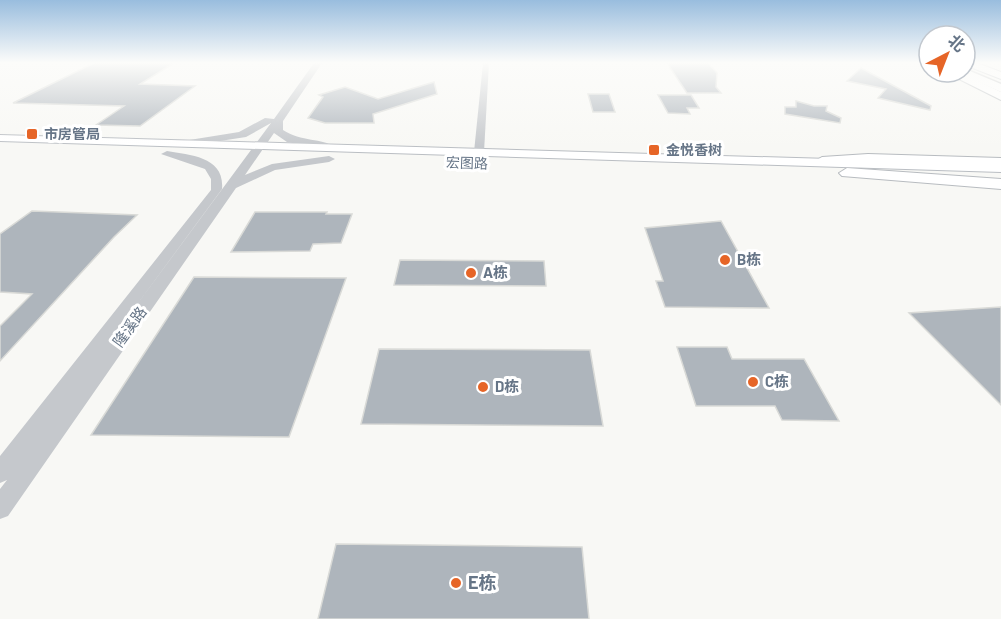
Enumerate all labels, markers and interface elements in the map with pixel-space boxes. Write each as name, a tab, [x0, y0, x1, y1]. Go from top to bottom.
north arrow	[917, 24, 977, 84]
text: 北	[945, 30, 970, 55]
place label: 市房管局	[44, 125, 100, 142]
marker: 市房管局	[25, 127, 39, 141]
place label: 金悦香树	[666, 141, 722, 158]
marker: 金悦香树	[647, 143, 661, 157]
street label: 宏图路	[446, 153, 488, 172]
place label: B栋	[737, 250, 761, 268]
marker: B栋	[718, 253, 732, 267]
place label: A栋	[483, 263, 508, 281]
marker: A栋	[464, 266, 478, 280]
street label: 隆溪路	[109, 303, 150, 350]
place label: C栋	[765, 372, 789, 390]
marker: C栋	[746, 375, 760, 389]
place label: D栋	[495, 377, 519, 395]
marker: D栋	[476, 380, 490, 394]
place label: E栋	[468, 571, 497, 593]
marker: E栋	[449, 576, 463, 590]

